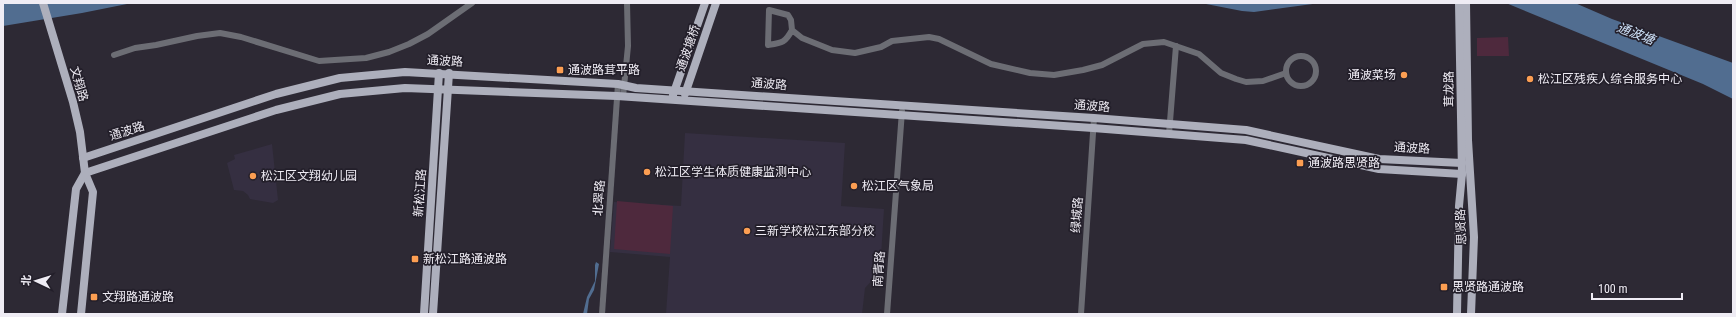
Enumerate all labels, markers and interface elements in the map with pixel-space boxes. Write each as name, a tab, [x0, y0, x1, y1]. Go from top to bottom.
water label: 通波塘	[1615, 19, 1659, 48]
street label: 通波塘桥	[674, 23, 702, 73]
street label: 通波路	[427, 53, 463, 69]
place label: 通波路茸平路	[568, 63, 640, 77]
street label: 文翔路	[67, 65, 91, 103]
marker: 通波路茸平路	[555, 65, 565, 75]
place label: 通波菜场	[1348, 68, 1396, 82]
marker: 通波菜场	[1399, 70, 1409, 80]
street label: 茸龙路	[1442, 71, 1456, 107]
place label: 松江区残疾人综合服务中心	[1538, 72, 1682, 86]
marker: 松江区残疾人综合服务中心	[1525, 74, 1535, 84]
street label: 通波路	[751, 76, 787, 92]
street label: 通波路	[1074, 98, 1110, 114]
street label: 通波路	[108, 119, 146, 143]
street label: 通波路	[1394, 140, 1430, 156]
place label: 通波路思贤路	[1308, 156, 1380, 170]
marker: 通波路思贤路	[1295, 158, 1305, 168]
place label: 松江区学生体质健康监测中心	[655, 165, 811, 179]
marker: 松江区学生体质健康监测中心	[642, 167, 652, 177]
place label: 松江区文翔幼儿园	[261, 169, 357, 183]
street label: 新松江路	[411, 169, 429, 217]
marker: 松江区文翔幼儿园	[248, 171, 258, 181]
place label: 松江区气象局	[862, 179, 934, 193]
street label: 北翠路	[591, 180, 607, 216]
marker: 松江区气象局	[849, 181, 859, 191]
street label: 绿城路	[1069, 197, 1085, 233]
street label: 思贤路	[1453, 209, 1469, 245]
place label: 三新学校松江东部分校	[755, 224, 875, 238]
marker: 三新学校松江东部分校	[742, 226, 752, 236]
street label: 南青路	[871, 251, 887, 287]
place label: 新松江路通波路	[423, 252, 507, 266]
marker: 新松江路通波路	[410, 254, 420, 264]
north arrow	[16, 261, 56, 301]
text: 北	[20, 274, 33, 286]
scale bar	[1592, 275, 1682, 301]
place label: 思贤路通波路	[1452, 280, 1524, 294]
marker: 思贤路通波路	[1439, 282, 1449, 292]
text: 100 m	[1598, 282, 1628, 296]
place label: 文翔路通波路	[102, 290, 174, 304]
marker: 文翔路通波路	[89, 292, 99, 302]

